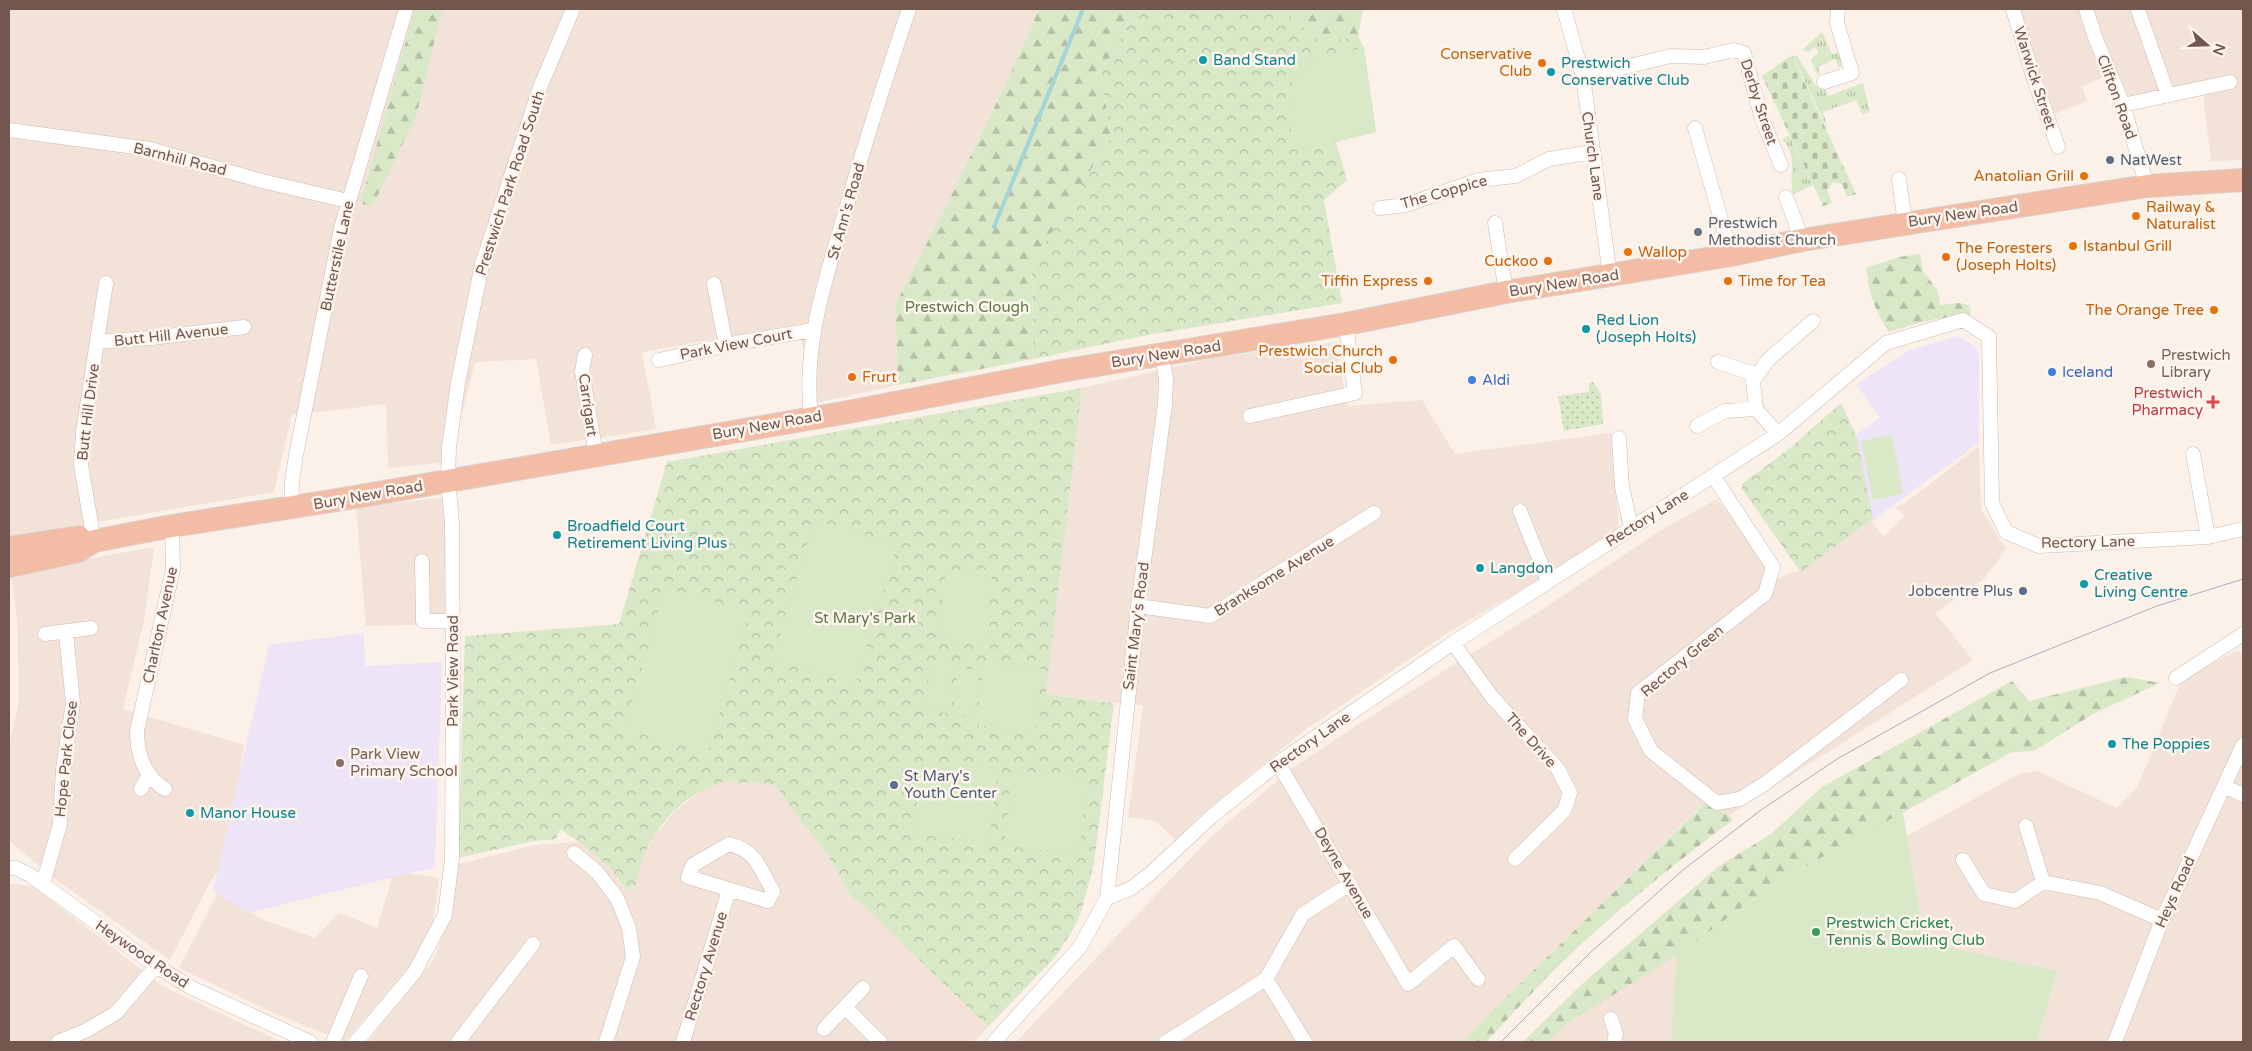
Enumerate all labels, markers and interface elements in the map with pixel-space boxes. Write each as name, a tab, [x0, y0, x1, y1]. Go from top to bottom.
north arrow	[2182, 20, 2232, 70]
street label: Warwick Street	[2010, 24, 2060, 132]
text: N	[2209, 41, 2229, 57]
place label: Conservative Club	[1440, 45, 1532, 80]
place label: Band Stand	[1213, 51, 1296, 69]
street label: Clifton Road	[2093, 52, 2141, 142]
marker: Band Stand	[1197, 54, 1209, 66]
place label: Prestwich Conservative Club	[1561, 54, 1689, 89]
marker: Conservative Club	[1536, 57, 1548, 69]
street label: Derby Street	[1737, 57, 1781, 148]
marker: Prestwich Conservative Club	[1545, 66, 1557, 78]
street label: Prestwich Park Road South	[472, 88, 548, 278]
street label: Church Lane	[1578, 110, 1608, 202]
street label: Barnhill Road	[131, 139, 229, 179]
place label: NatWest	[2120, 151, 2182, 169]
marker: NatWest	[2104, 154, 2116, 166]
street label: St Ann's Road	[824, 160, 868, 262]
place label: Anatolian Grill	[1974, 167, 2074, 185]
marker: Anatolian Grill	[2078, 170, 2090, 182]
street label: The Coppice	[1399, 171, 1489, 213]
street label: Bury New Road	[1907, 197, 2019, 231]
place label: Railway & Naturalist	[2146, 198, 2216, 233]
street label: Butterstile Lane	[317, 199, 357, 313]
marker: Railway & Naturalist	[2130, 210, 2142, 222]
place label: Prestwich Methodist Church	[1708, 214, 1836, 249]
marker: Prestwich Methodist Church	[1692, 226, 1704, 238]
place label: Istanbul Grill	[2083, 237, 2172, 255]
place label: The Foresters (Joseph Holts)	[1956, 239, 2056, 274]
marker: Istanbul Grill	[2067, 240, 2079, 252]
place label: Wallop	[1638, 243, 1687, 261]
marker: Wallop	[1622, 246, 1634, 258]
marker: The Foresters (Joseph Holts)	[1940, 251, 1952, 263]
place label: Cuckoo	[1484, 252, 1538, 270]
marker: Cuckoo	[1542, 255, 1554, 267]
street label: Bury New Road	[1508, 265, 1620, 301]
place label: Tiffin Express	[1321, 272, 1418, 290]
place label: Time for Tea	[1738, 272, 1826, 290]
marker: Tiffin Express	[1422, 275, 1434, 287]
marker: Time for Tea	[1722, 275, 1734, 287]
park label: Prestwich Clough	[905, 298, 1029, 316]
place label: The Orange Tree	[2085, 301, 2204, 319]
marker: The Orange Tree	[2208, 304, 2220, 316]
place label: Red Lion (Joseph Holts)	[1596, 311, 1696, 346]
street label: Butt Hill Avenue	[113, 320, 229, 350]
marker: Red Lion (Joseph Holts)	[1580, 323, 1592, 335]
street label: Park View Court	[678, 324, 794, 364]
street label: Bury New Road	[1110, 336, 1222, 372]
place label: Prestwich Church Social Club	[1258, 342, 1383, 377]
place label: Prestwich Library	[2161, 346, 2231, 381]
marker: Prestwich Church Social Club	[1387, 354, 1399, 366]
marker: Prestwich Library	[2145, 358, 2157, 370]
street label: Butt Hill Drive	[73, 362, 103, 462]
place label: Iceland	[2062, 363, 2113, 381]
marker: Iceland	[2046, 366, 2058, 378]
place label: Frurt	[862, 368, 897, 386]
marker: Frurt	[846, 371, 858, 383]
place label: Aldi	[1482, 371, 1510, 389]
street label: Carrigart	[575, 372, 601, 438]
marker: Aldi	[1466, 374, 1478, 386]
place label: Prestwich Pharmacy	[2131, 384, 2203, 419]
marker: Prestwich Pharmacy	[2207, 396, 2219, 408]
street label: Bury New Road	[711, 407, 823, 443]
street label: Bury New Road	[312, 477, 424, 513]
street label: Rectory Lane	[1602, 485, 1692, 551]
place label: Broadfield Court Retirement Living Plus	[567, 517, 727, 552]
marker: Broadfield Court Retirement Living Plus	[551, 529, 563, 541]
street label: Branksome Avenue	[1211, 532, 1337, 620]
street label: Rectory Lane	[2041, 532, 2135, 552]
place label: Langdon	[1490, 559, 1553, 577]
street label: Saint Mary's Road	[1119, 561, 1153, 691]
marker: Langdon	[1474, 562, 1486, 574]
street label: Charlton Avenue	[139, 565, 181, 685]
place label: Creative Living Centre	[2094, 566, 2188, 601]
marker: Creative Living Centre	[2078, 578, 2090, 590]
place label: Jobcentre Plus	[1908, 582, 2013, 600]
marker: Jobcentre Plus	[2017, 585, 2029, 597]
park label: St Mary's Park	[814, 609, 916, 627]
street label: Park View Road	[444, 615, 462, 727]
street label: Rectory Green	[1637, 621, 1727, 701]
street label: Hope Park Close	[51, 700, 81, 818]
street label: Rectory Lane	[1266, 708, 1354, 776]
street label: The Drive	[1502, 709, 1560, 771]
place label: The Poppies	[2122, 735, 2210, 753]
marker: The Poppies	[2106, 738, 2118, 750]
place label: Park View Primary School	[350, 745, 458, 780]
marker: Park View Primary School	[334, 757, 346, 769]
place label: St Mary's Youth Center	[904, 767, 997, 802]
marker: St Mary's Youth Center	[888, 779, 900, 791]
place label: Manor House	[200, 804, 296, 822]
marker: Manor House	[184, 807, 196, 819]
street label: Deyne Avenue	[1311, 824, 1377, 922]
street label: Heys Road	[2151, 853, 2199, 931]
street label: Rectory Avenue	[681, 909, 731, 1023]
place label: Prestwich Cricket, Tennis & Bowling Club	[1826, 914, 1985, 949]
street label: Heywood Road	[92, 916, 192, 992]
marker: Prestwich Cricket, Tennis & Bowling Club	[1810, 926, 1822, 938]

